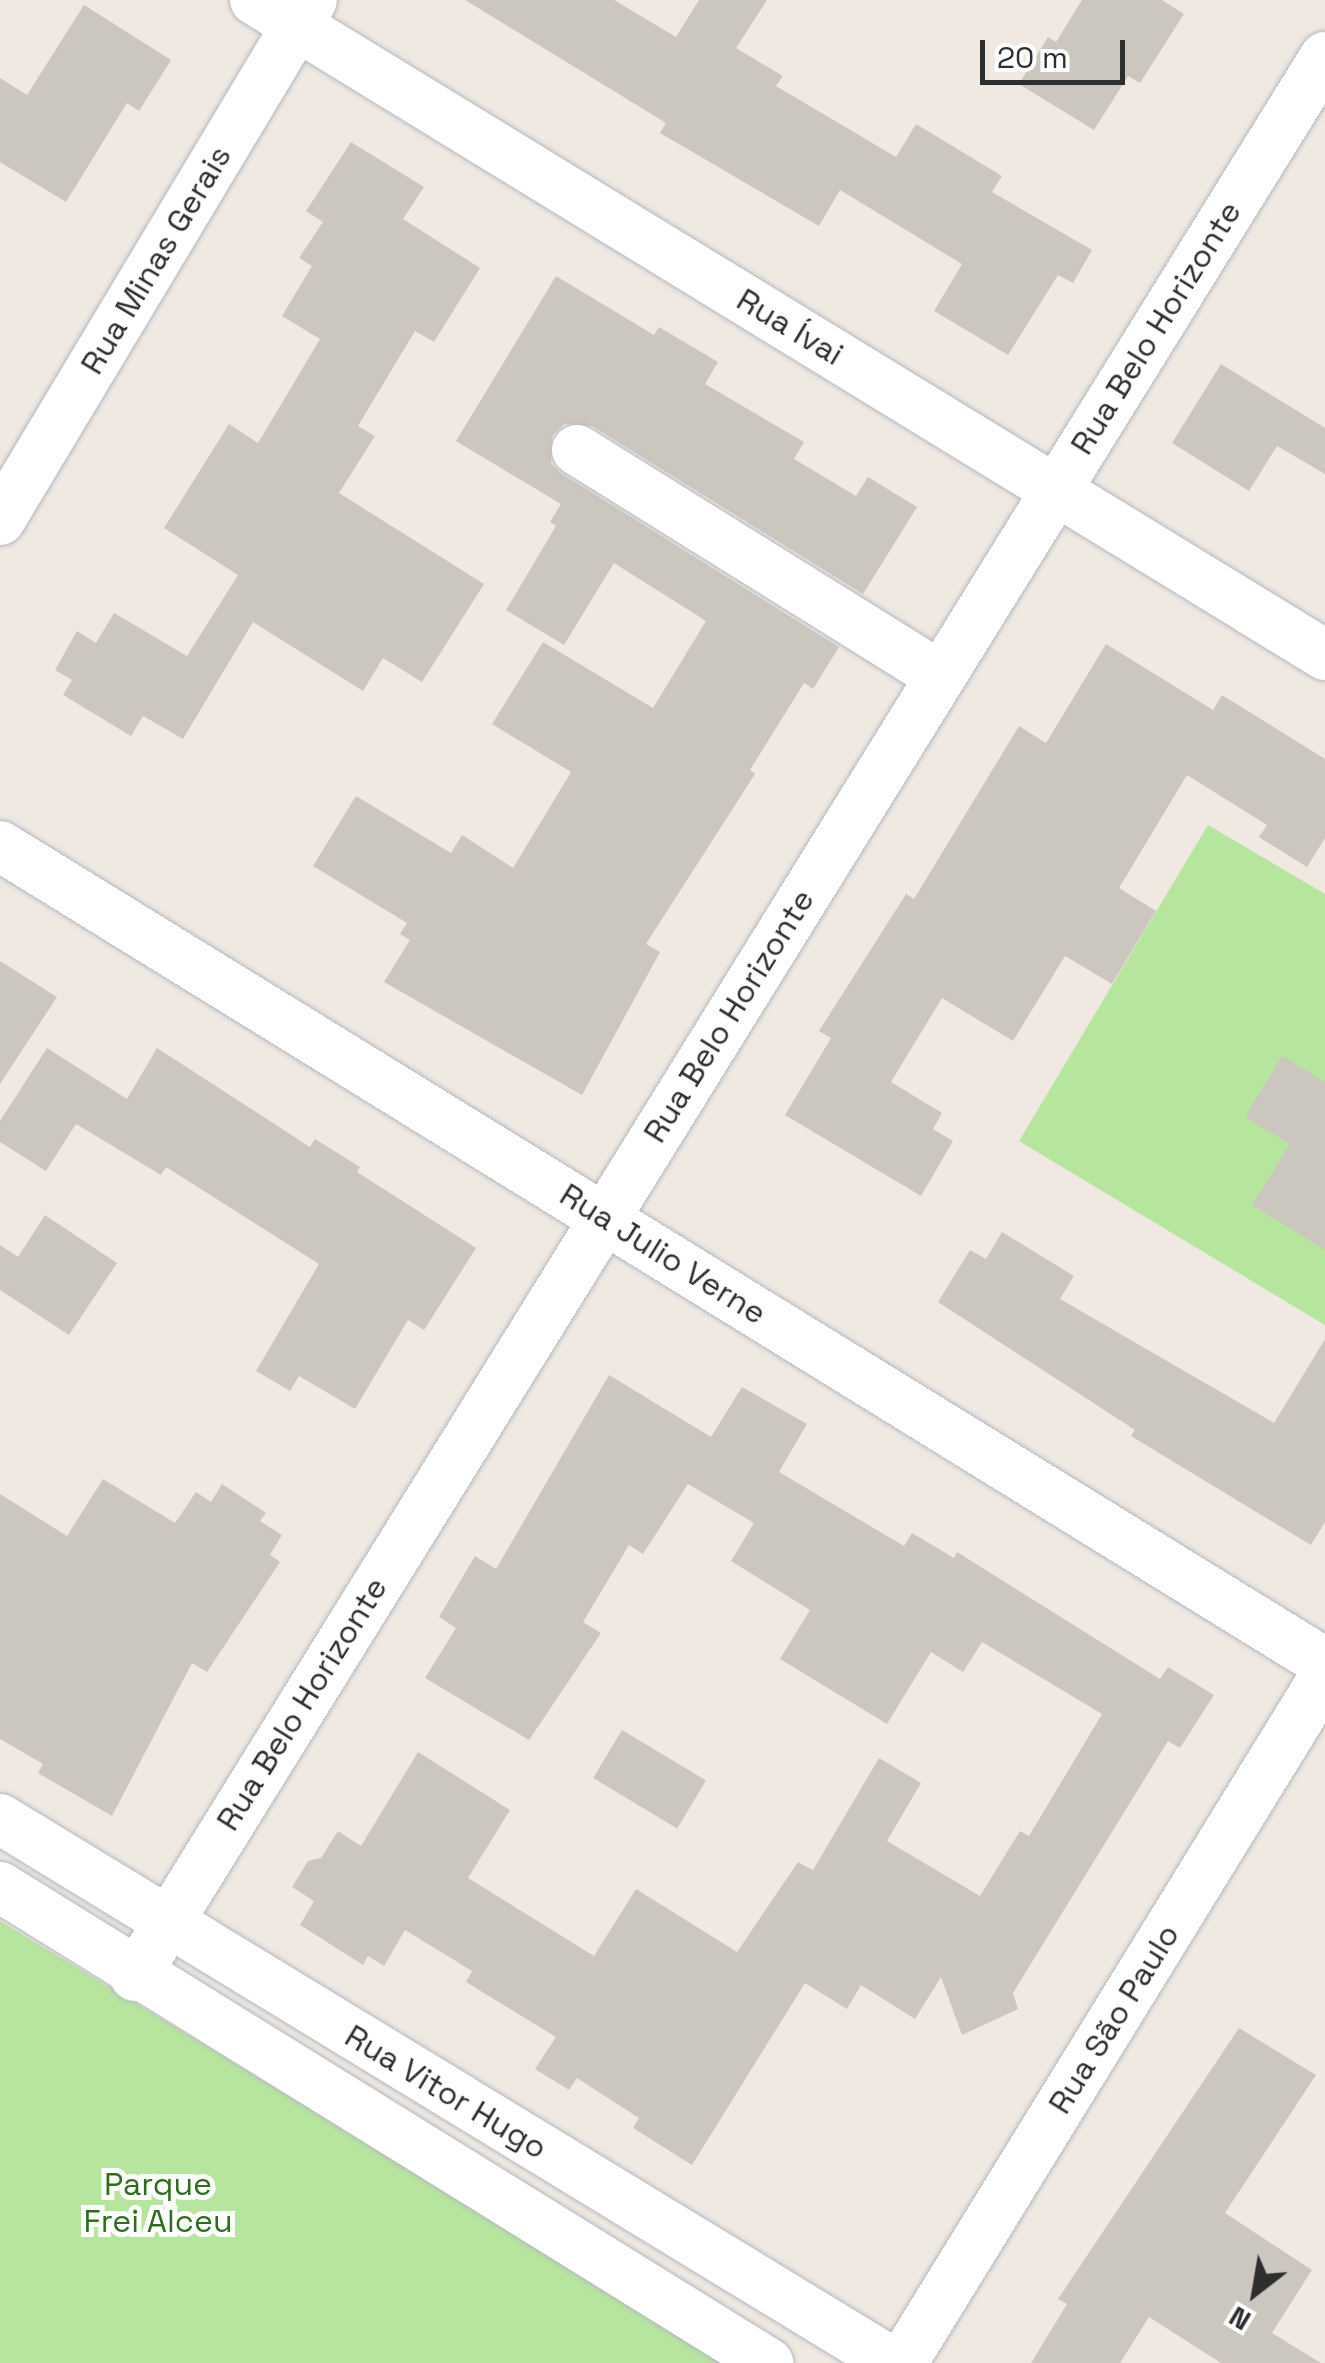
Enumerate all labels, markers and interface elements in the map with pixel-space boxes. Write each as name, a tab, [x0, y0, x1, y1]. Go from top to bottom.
scale bar	[985, 20, 1130, 82]
text: 20 m	[997, 38, 1068, 77]
street label: Rua Minas Gerais	[73, 139, 239, 381]
street label: Rua Belo Horizonte	[1063, 194, 1249, 462]
street label: Rua Ívai	[730, 280, 850, 374]
street label: Rua Belo Horizonte	[636, 882, 822, 1150]
street label: Rua Julio Verne	[553, 1175, 773, 1333]
street label: Rua Belo Horizonte	[209, 1570, 395, 1838]
street label: Rua São Paulo	[1040, 1917, 1188, 2121]
street label: Rua Vitor Hugo	[338, 2017, 554, 2167]
park label: Parque Frei Alceu	[83, 2166, 233, 2241]
north arrow	[1205, 2243, 1305, 2343]
text: N	[1222, 2298, 1257, 2339]

